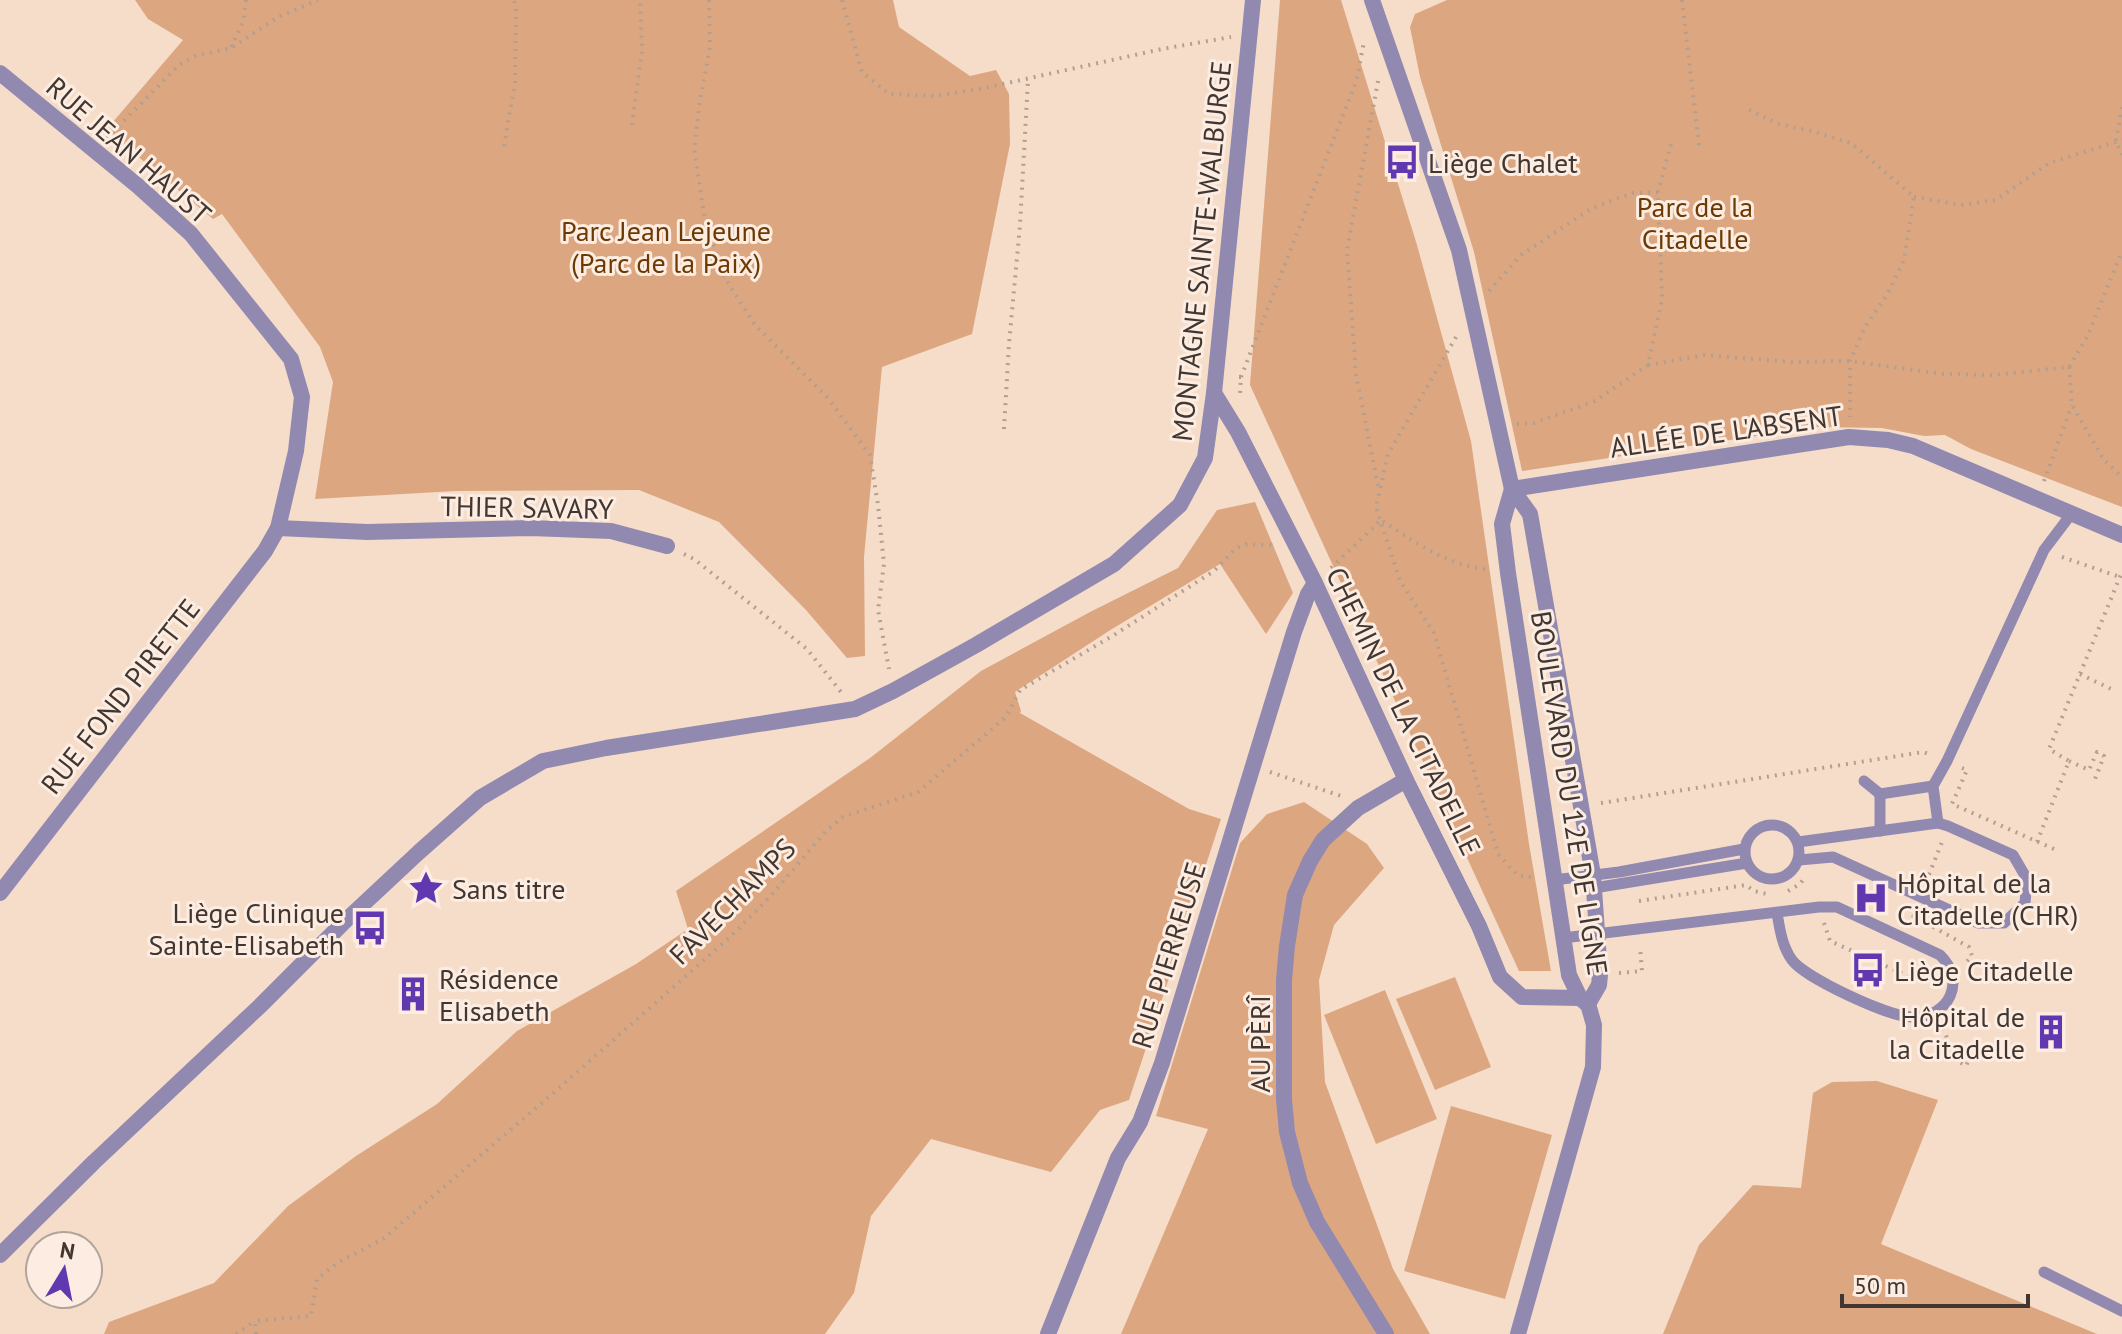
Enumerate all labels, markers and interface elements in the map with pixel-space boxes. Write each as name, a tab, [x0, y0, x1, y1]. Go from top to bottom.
street label: MONTAGNE SAINTE-WALBURGE	[1163, 59, 1239, 443]
street label: RUE JEAN HAUST	[39, 68, 220, 232]
bus stop icon: Liège Chalet	[1383, 143, 1421, 181]
place label: Liège Chalet	[1428, 144, 1578, 181]
park label: Parc de la Citadelle	[1637, 188, 1753, 257]
park label: Parc Jean Lejeune (Parc de la Paix)	[561, 212, 771, 281]
street label: ALLÉE DE L'ABSENT	[1607, 396, 1845, 466]
street label: THIER SAVARY	[440, 487, 614, 527]
street label: CHEMIN DE LA CITADELLE	[1318, 561, 1490, 861]
street label: RUE FOND PIRETTE	[32, 591, 208, 801]
street label: BOULEVARD DU 12E DE LIGNE	[1523, 608, 1617, 978]
street label: FAVECHAMPS	[661, 830, 803, 972]
street label: RUE PIERREUSE	[1122, 857, 1214, 1053]
place label: Hôpital de la Citadelle (CHR)	[1897, 864, 2078, 933]
place icon: Sans titre	[407, 869, 445, 907]
place label: Sans titre	[452, 870, 566, 907]
hospital icon: Hôpital de la Citadelle (CHR)	[1852, 879, 1890, 917]
place label: Liège Clinique Sainte-Elisabeth	[148, 894, 344, 963]
bus stop icon: Liège Clinique Sainte-Elisabeth	[351, 909, 389, 947]
bus stop icon: Liège Citadelle	[1849, 951, 1887, 989]
place label: Liège Citadelle	[1894, 952, 2073, 989]
place label: Résidence Elisabeth	[439, 960, 559, 1029]
building icon: Résidence Elisabeth	[394, 975, 432, 1013]
street label: AU PÈRÎ	[1241, 994, 1278, 1093]
place label: Hôpital de la Citadelle	[1889, 998, 2025, 1067]
building icon: Hôpital de la Citadelle	[2032, 1013, 2070, 1051]
north arrow	[24, 1230, 104, 1310]
text: N	[58, 1235, 77, 1265]
scale bar	[1842, 1258, 2028, 1308]
text: 50 m	[1854, 1270, 1906, 1301]

